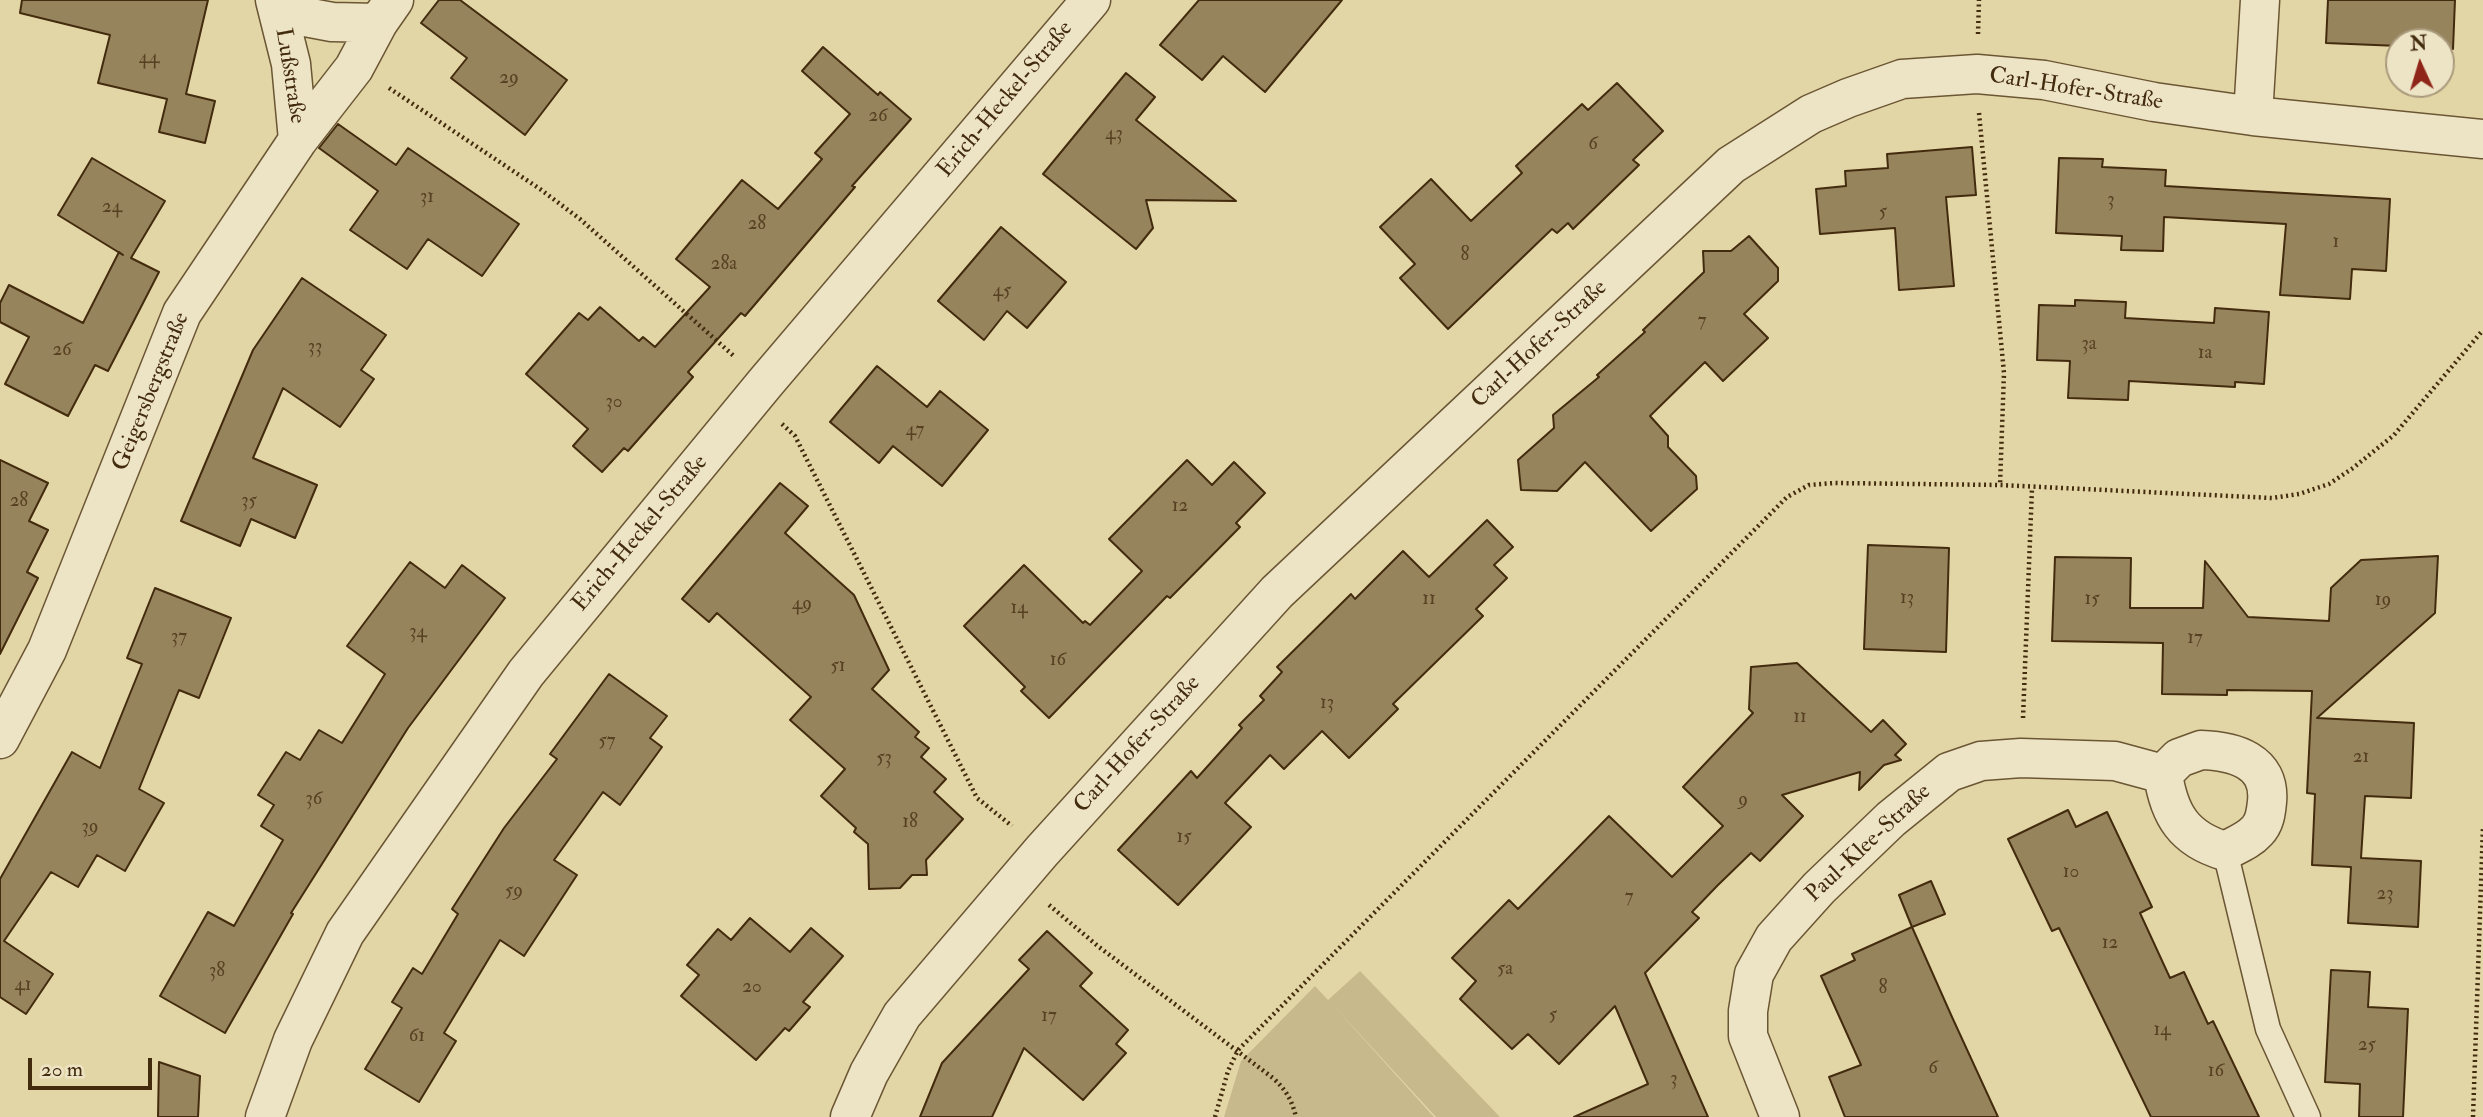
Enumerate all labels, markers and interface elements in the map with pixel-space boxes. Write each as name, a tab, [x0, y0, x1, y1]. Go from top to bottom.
street label: Erich-Heckel-Straße	[932, 16, 1080, 184]
street label: Lußstraße	[268, 26, 310, 126]
north arrow	[2385, 28, 2455, 98]
text: N	[2409, 31, 2428, 57]
house number: 44	[139, 48, 159, 70]
street label: Carl-Hofer-Straße	[1987, 63, 2165, 117]
house number: 29	[499, 68, 519, 90]
house number: 26	[868, 106, 888, 128]
house number: 43	[1105, 124, 1123, 146]
house number: 6	[1588, 134, 1598, 156]
house number: 31	[420, 187, 434, 209]
house number: 3	[2107, 190, 2115, 212]
house number: 24	[102, 197, 122, 219]
house number: 5	[1879, 202, 1887, 224]
house number: 28	[748, 214, 766, 236]
house number: 1	[2333, 232, 2339, 254]
house number: 8	[1461, 245, 1469, 267]
house number: 28a	[711, 254, 737, 276]
street label: Carl-Hofer-Straße	[1466, 275, 1614, 415]
house number: 45	[993, 281, 1011, 303]
street label: Geigersbergstraße	[108, 309, 196, 475]
house number: 7	[1698, 311, 1706, 333]
house number: 3a	[2081, 334, 2097, 356]
house number: 33	[308, 337, 322, 359]
house number: 26	[52, 340, 72, 362]
house number: 1a	[2198, 343, 2212, 365]
house number: 30	[605, 392, 623, 414]
house number: 47	[906, 420, 924, 442]
street label: Erich-Heckel-Straße	[567, 450, 715, 618]
house number: 28	[10, 491, 28, 513]
house number: 35	[241, 491, 257, 513]
house number: 12	[1172, 496, 1188, 518]
house number: 13	[1900, 588, 1914, 610]
house number: 11	[1422, 589, 1436, 611]
house number: 15	[2084, 589, 2100, 611]
house number: 19	[2375, 590, 2391, 612]
house number: 49	[792, 594, 812, 616]
house number: 14	[1010, 598, 1028, 620]
house number: 34	[409, 622, 427, 644]
house number: 37	[171, 627, 187, 649]
house number: 17	[2187, 628, 2203, 650]
house number: 16	[1050, 650, 1066, 672]
house number: 51	[830, 656, 846, 678]
street label: Carl-Hofer-Straße	[1069, 671, 1207, 819]
house number: 13	[1320, 693, 1334, 715]
house number: 11	[1793, 707, 1807, 729]
house number: 57	[598, 731, 616, 753]
house number: 21	[2353, 747, 2369, 769]
house number: 53	[876, 748, 892, 770]
street label: Paul-Klee-Straße	[1801, 779, 1937, 909]
house number: 36	[306, 789, 322, 811]
house number: 9	[1738, 790, 1748, 812]
house number: 18	[902, 812, 918, 834]
house number: 39	[81, 817, 99, 839]
house number: 15	[1176, 827, 1192, 849]
house number: 10	[2063, 862, 2079, 884]
house number: 59	[505, 881, 523, 903]
house number: 23	[2377, 884, 2393, 906]
house number: 7	[1625, 887, 1633, 909]
house number: 12	[2102, 933, 2118, 955]
house number: 5a	[1497, 959, 1513, 981]
house number: 38	[209, 961, 225, 983]
house number: 41	[14, 975, 32, 997]
house number: 20	[742, 977, 762, 999]
house number: 8	[1879, 978, 1887, 1000]
house number: 5	[1549, 1005, 1557, 1027]
house number: 17	[1041, 1006, 1057, 1028]
house number: 14	[2153, 1020, 2171, 1042]
house number: 61	[409, 1026, 425, 1048]
house number: 25	[2358, 1035, 2376, 1057]
scale bar	[32, 1044, 156, 1088]
text: 20 m	[41, 1056, 83, 1083]
house number: 6	[1928, 1058, 1938, 1080]
house number: 16	[2208, 1061, 2224, 1083]
house number: 3	[1670, 1069, 1678, 1091]

